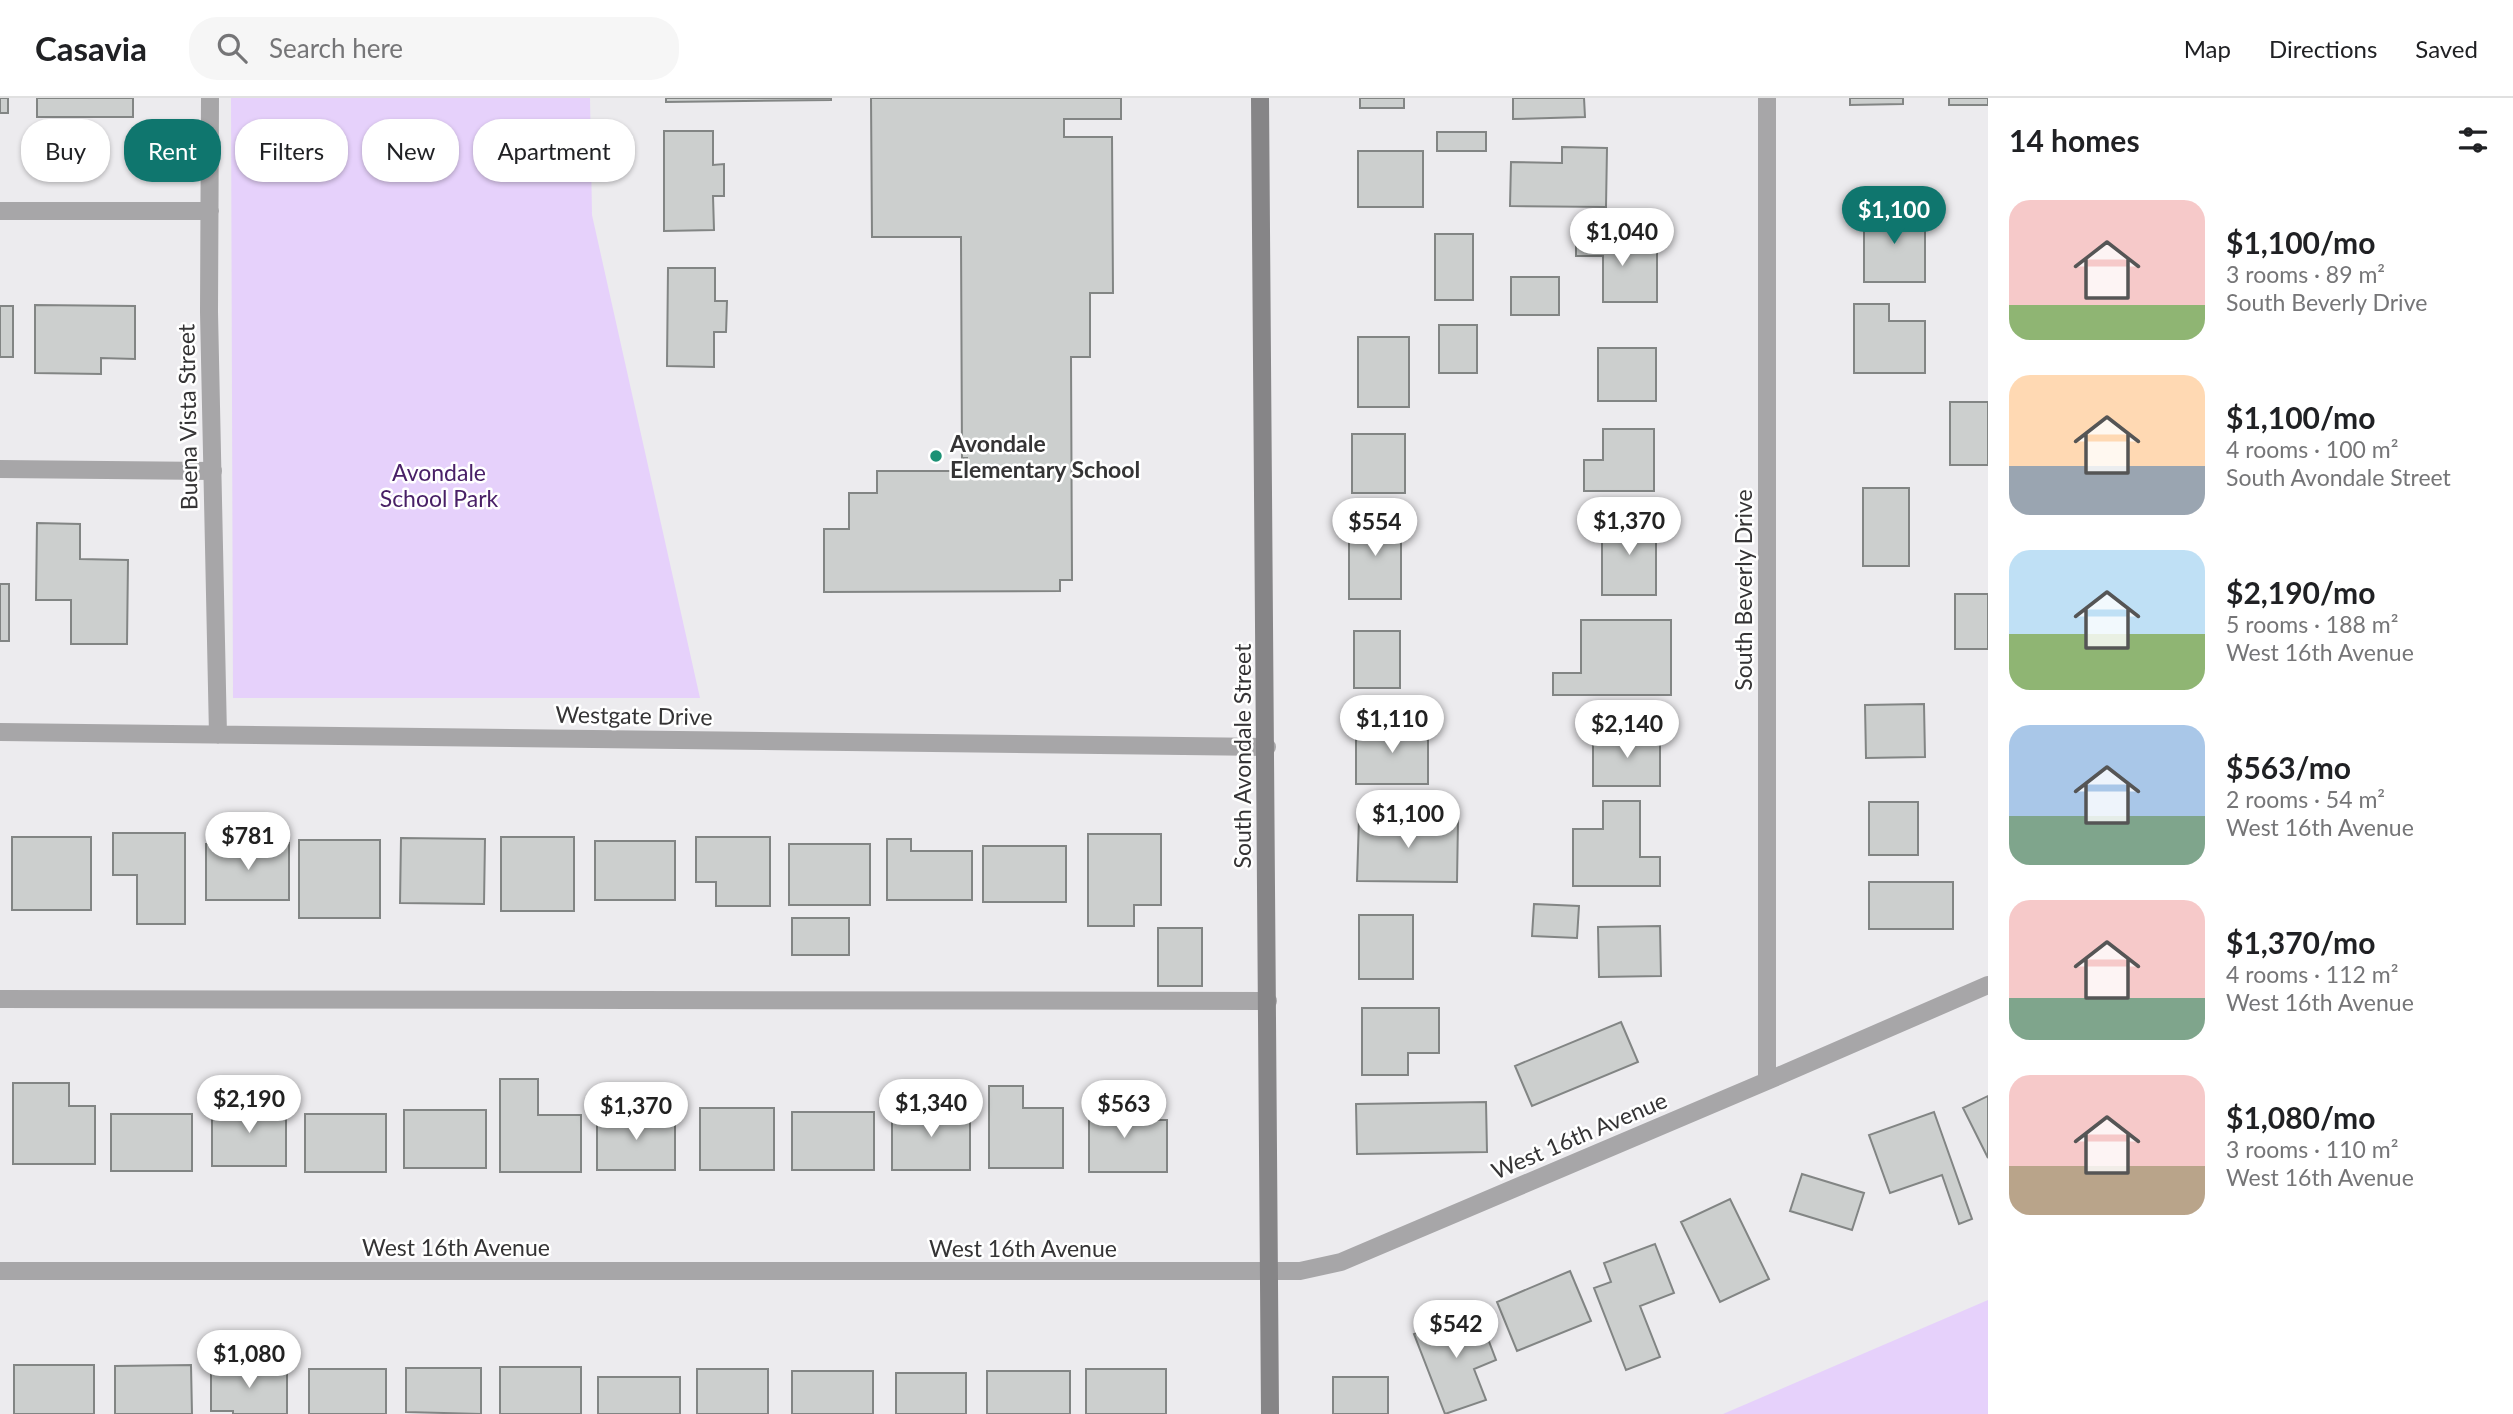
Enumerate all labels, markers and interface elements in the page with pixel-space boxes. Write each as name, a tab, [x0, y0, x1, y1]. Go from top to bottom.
search box	[189, 17, 679, 80]
text: Casavia	[35, 28, 147, 68]
icon: search	[213, 29, 251, 67]
text: Search here	[269, 32, 403, 64]
text: Map	[2184, 34, 2231, 63]
text: Directions	[2269, 34, 2377, 63]
text: Saved	[2415, 34, 2478, 63]
chip: Buy	[21, 119, 110, 182]
chip: Rent	[124, 119, 221, 182]
chip: Filters	[235, 119, 348, 182]
chip: New	[362, 119, 459, 182]
chip: Apartment	[473, 119, 635, 182]
icon: filters	[2454, 121, 2492, 159]
text: 14 homes	[2009, 122, 2140, 158]
pin: $1,100	[1837, 186, 1951, 246]
text: $1,100	[1858, 195, 1930, 223]
pin: $1,040	[1565, 208, 1679, 268]
text: $1,040	[1586, 217, 1658, 245]
text: $1,100/mo	[2226, 224, 2375, 260]
icon: home	[2065, 228, 2149, 312]
text: 3 rooms · 89 m²	[2226, 260, 2385, 288]
text: South Beverly Drive	[2226, 288, 2427, 316]
street label: Buena Vista Street	[171, 323, 203, 510]
text: $1,100/mo	[2226, 399, 2375, 435]
icon: home	[2065, 403, 2149, 487]
place label: Avondale Elementary School	[949, 429, 1140, 483]
text: 4 rooms · 100 m²	[2226, 435, 2398, 463]
marker: Avondale Elementary School	[928, 448, 944, 464]
park label: Avondale School Park	[380, 458, 499, 512]
text: South Avondale Street	[2226, 463, 2451, 491]
street label: South Beverly Drive	[1729, 489, 1757, 691]
pin: $554	[1334, 498, 1416, 558]
pin: $1,370	[1572, 498, 1686, 557]
text: $1,370	[1593, 506, 1665, 534]
text: $554	[1348, 507, 1402, 535]
text: $2,190/mo	[2226, 574, 2375, 610]
icon: home	[2065, 578, 2149, 662]
text: 5 rooms · 188 m²	[2226, 610, 2398, 638]
text: West 16th Avenue	[2226, 638, 2414, 666]
street label: South Avondale Street	[1228, 643, 1256, 868]
pin: $1,110	[1335, 696, 1449, 755]
street label: Westgate Drive	[555, 700, 713, 730]
pin: $2,140	[1570, 700, 1684, 760]
text: $1,110	[1356, 704, 1428, 732]
text: $2,140	[1591, 709, 1663, 737]
text: $563/mo	[2226, 749, 2351, 785]
icon: home	[2065, 753, 2149, 837]
text: 2 rooms · 54 m²	[2226, 785, 2385, 813]
pin: $1,100	[1351, 790, 1465, 850]
text: $1,100	[1372, 799, 1444, 827]
pin: $781	[207, 812, 289, 872]
text: West 16th Avenue	[2226, 813, 2414, 841]
text: $781	[221, 821, 275, 849]
text: $1,370/mo	[2226, 924, 2375, 960]
icon: home	[2065, 928, 2149, 1012]
text: 4 rooms · 112 m²	[2226, 960, 2398, 988]
text: West 16th Avenue	[2226, 988, 2414, 1016]
pin: $2,190	[192, 1076, 306, 1135]
pin: $1,340	[874, 1080, 988, 1139]
pin: $563	[1083, 1080, 1165, 1140]
pin: $1,370	[579, 1082, 693, 1142]
text: $2,190	[213, 1084, 285, 1112]
street label: West 16th Avenue	[1487, 1085, 1671, 1185]
text: $1,340	[895, 1088, 967, 1116]
text: $563	[1097, 1089, 1151, 1117]
text: $1,370	[600, 1091, 672, 1119]
text: $1,080/mo	[2226, 1099, 2375, 1135]
icon: home	[2065, 1103, 2149, 1187]
text: 3 rooms · 110 m²	[2226, 1135, 2398, 1163]
text: West 16th Avenue	[2226, 1163, 2414, 1191]
street label: West 16th Avenue	[362, 1233, 550, 1261]
street label: West 16th Avenue	[929, 1234, 1117, 1262]
pin: $542	[1415, 1300, 1497, 1360]
text: $542	[1429, 1309, 1483, 1337]
pin: $1,080	[192, 1330, 306, 1390]
text: $1,080	[213, 1339, 285, 1367]

